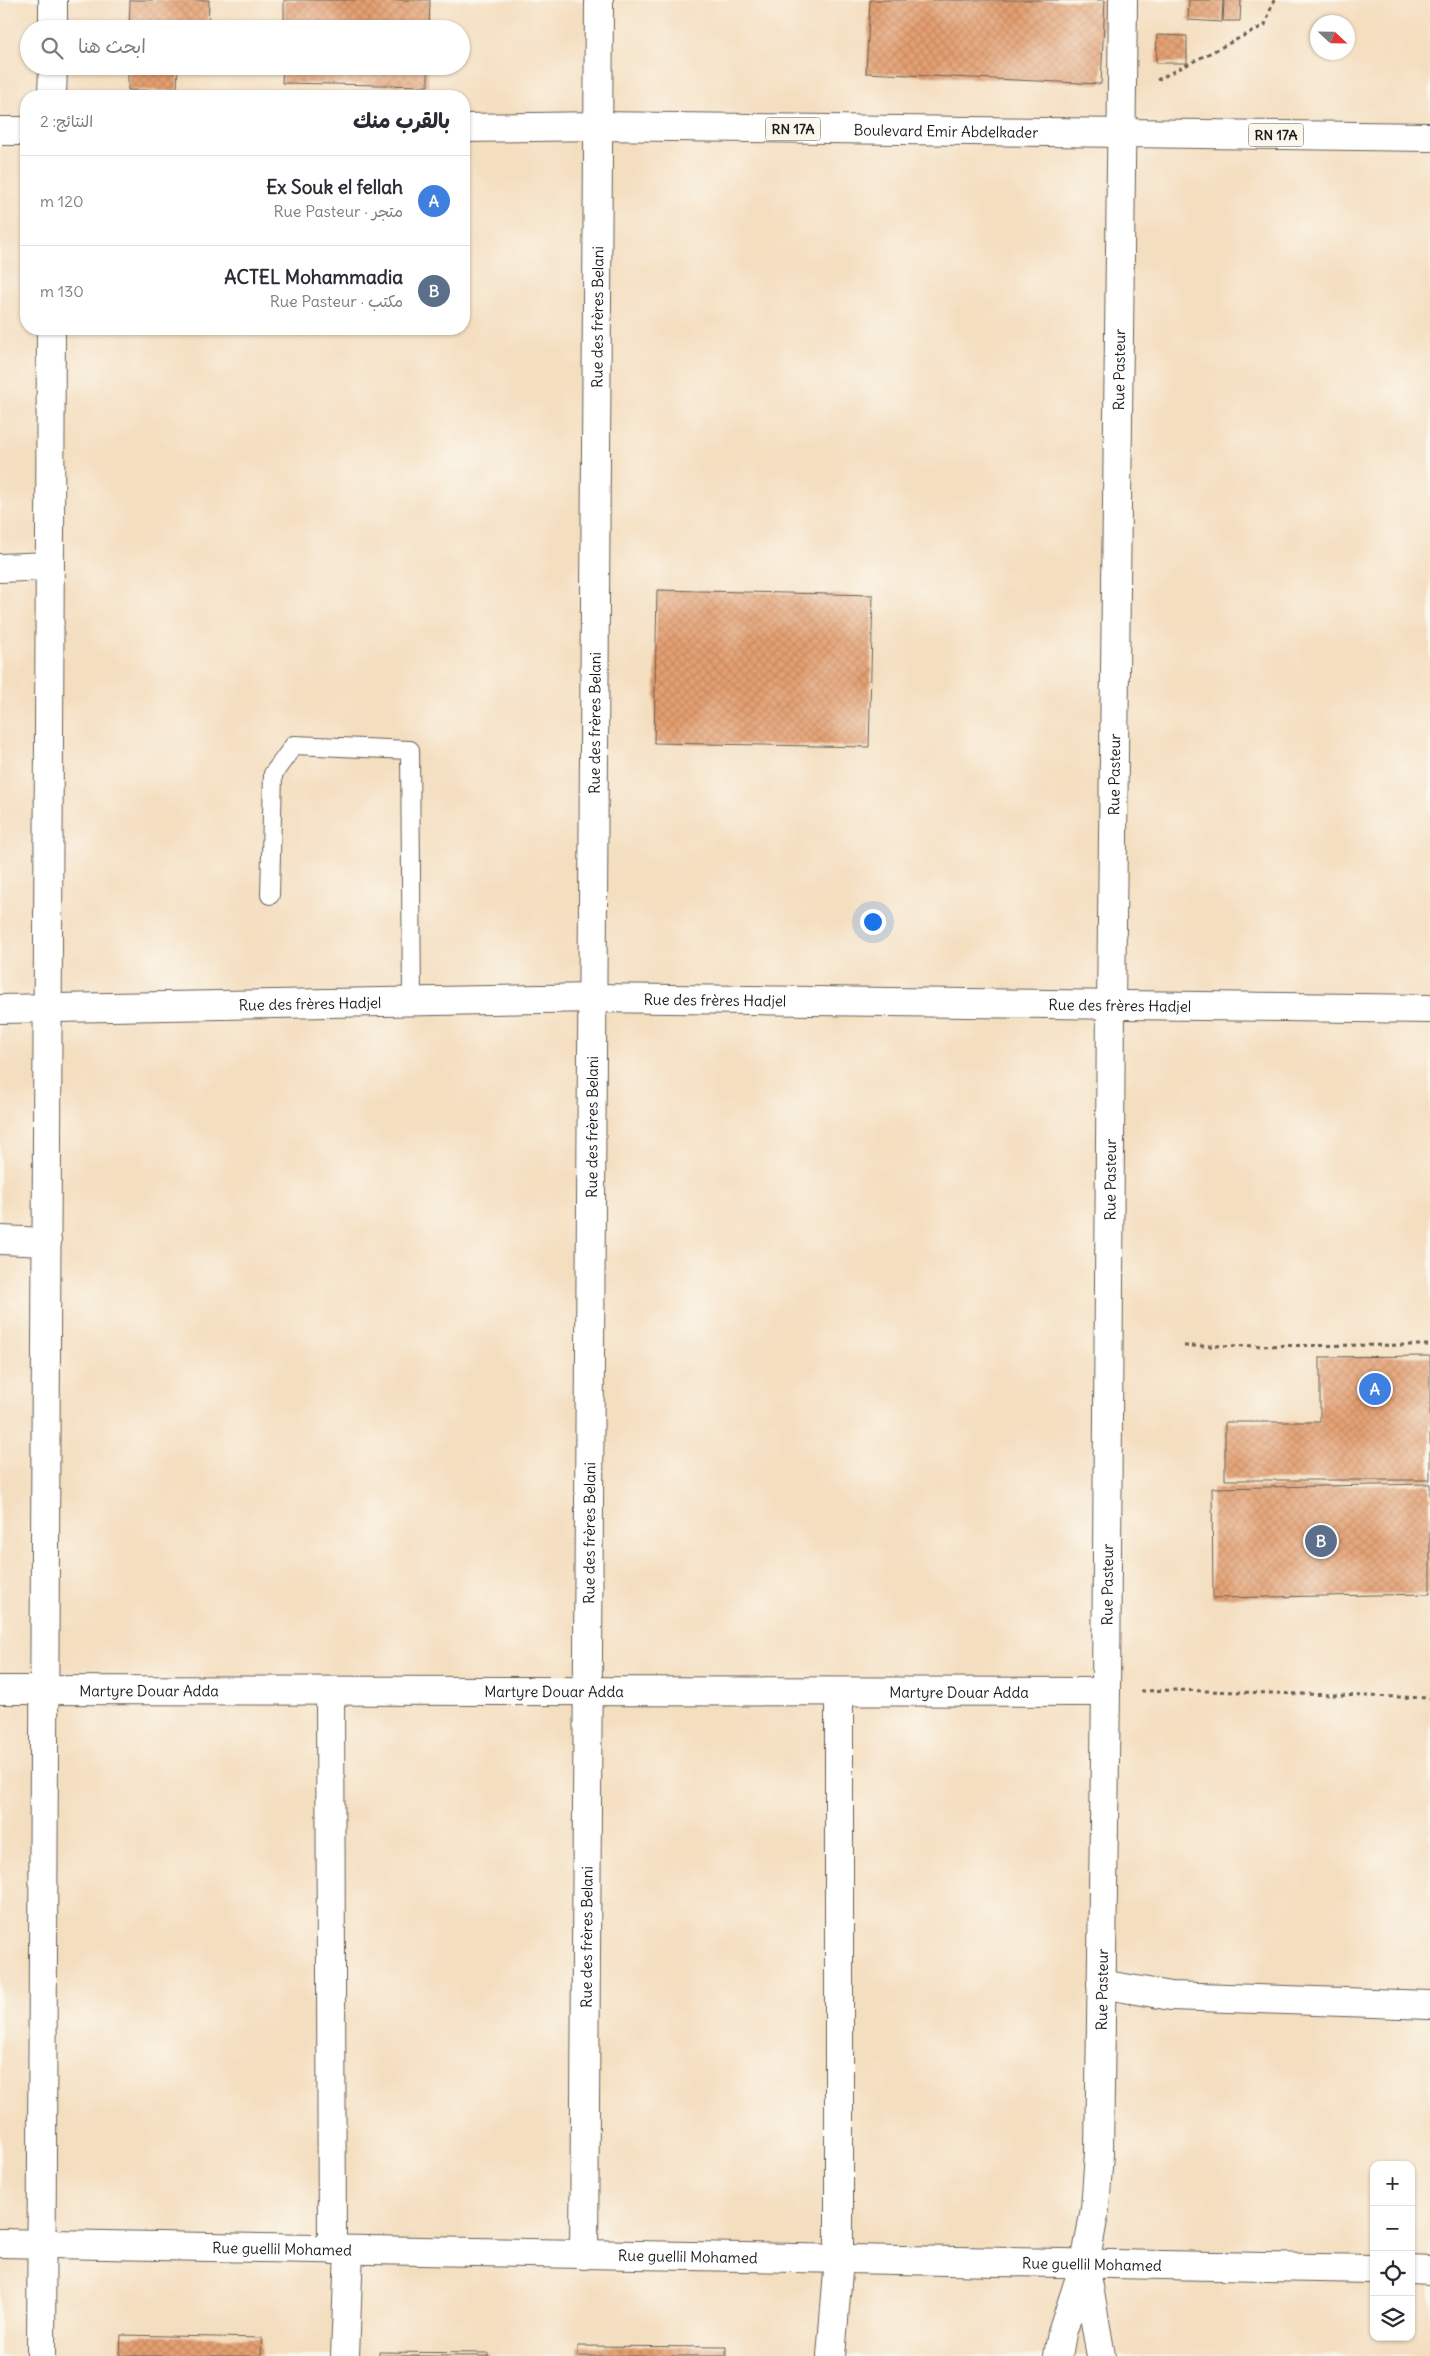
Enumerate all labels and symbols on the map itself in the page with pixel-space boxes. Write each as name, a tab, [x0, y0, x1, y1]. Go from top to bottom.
north arrow	[1310, 15, 1355, 60]
road number: RN 17A	[766, 118, 820, 140]
street label: Boulevard Emir Abdelkader	[853, 120, 1038, 141]
road number: RN 17A	[1248, 124, 1304, 146]
street label: Rue des frères Belani	[587, 246, 607, 388]
street label: Rue Pasteur	[1109, 329, 1129, 411]
street label: Rue des frères Belani	[584, 652, 604, 794]
street label: Rue Pasteur	[1104, 734, 1124, 815]
your location	[860, 909, 886, 935]
street label: Rue des frères Hadjel	[643, 989, 786, 1010]
street label: Rue des frères Hadjel	[238, 992, 382, 1014]
street label: Rue des frères Hadjel	[1048, 994, 1191, 1015]
street label: Rue des frères Belani	[582, 1056, 601, 1198]
street label: Rue Pasteur	[1100, 1139, 1120, 1220]
pin: A	[1359, 1370, 1391, 1408]
street label: Rue des frères Belani	[579, 1462, 599, 1604]
pin: B	[1305, 1522, 1337, 1560]
street label: Rue Pasteur	[1097, 1544, 1117, 1625]
street label: Martyre Douar Adda	[79, 1681, 219, 1700]
street label: Martyre Douar Adda	[484, 1681, 624, 1701]
street label: Martyre Douar Adda	[889, 1682, 1029, 1701]
street label: Rue des frères Belani	[576, 1866, 596, 2008]
street label: Rue Pasteur	[1091, 1948, 1112, 2030]
street label: Rue guellil Mohamed	[212, 2238, 352, 2259]
street label: Rue guellil Mohamed	[618, 2245, 758, 2267]
street label: Rue guellil Mohamed	[1022, 2253, 1162, 2274]

